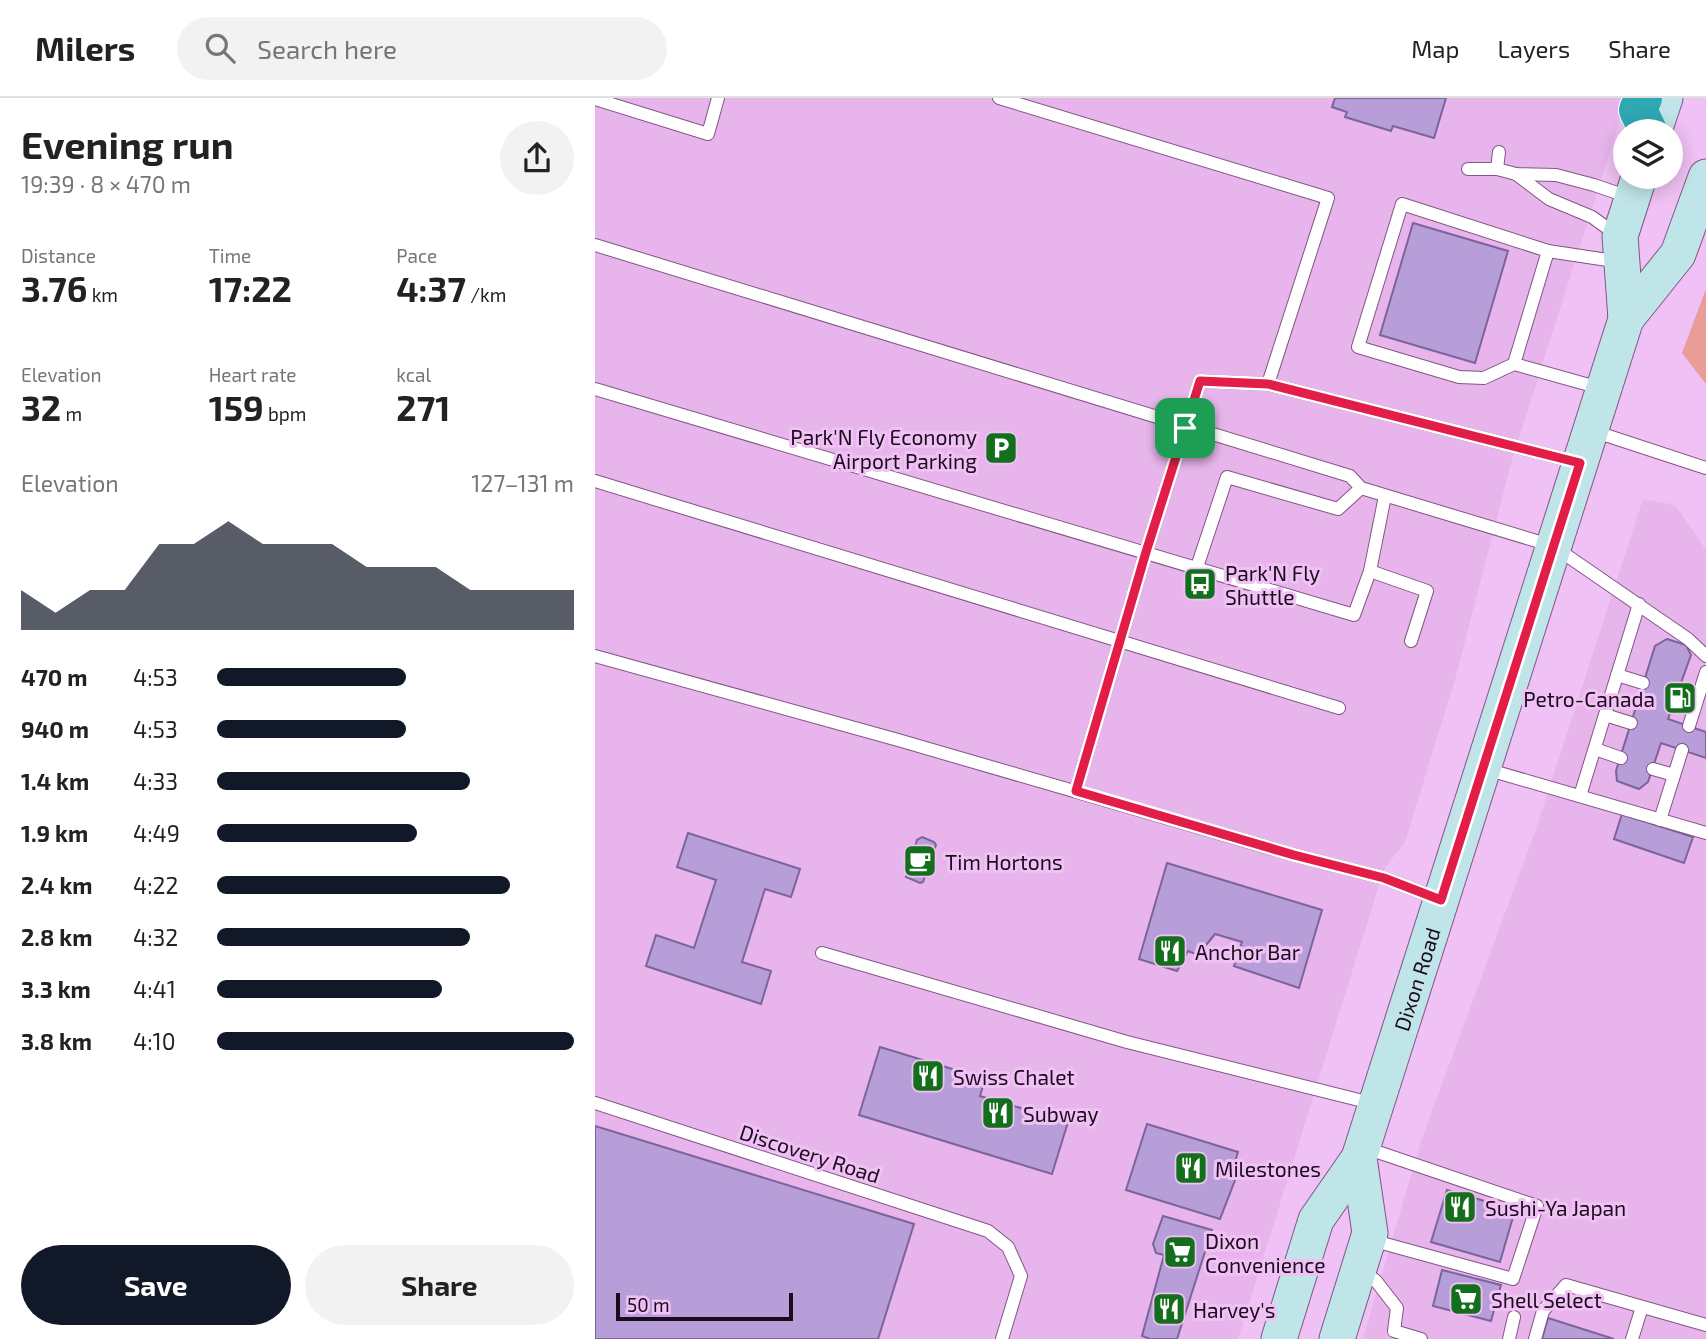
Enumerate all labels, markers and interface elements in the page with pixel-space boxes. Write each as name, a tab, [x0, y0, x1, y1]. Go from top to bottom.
search box	[177, 17, 667, 80]
text: Milers	[35, 28, 135, 68]
icon: search	[201, 29, 239, 67]
text: Search here	[257, 33, 397, 64]
text: Map	[1411, 34, 1459, 63]
text: Layers	[1497, 34, 1570, 63]
text: Share	[1608, 34, 1671, 63]
map controls	[1613, 119, 1683, 189]
button: layers	[1613, 119, 1683, 189]
text: Evening run	[21, 121, 234, 167]
button: share	[500, 121, 574, 195]
text: 19:39 · 8 × 470 m	[21, 170, 191, 198]
text: Distance	[21, 244, 96, 267]
text: Time	[209, 244, 251, 267]
text: Pace	[396, 244, 437, 267]
text: 3.76	[21, 267, 87, 309]
text: 17:22	[209, 267, 292, 309]
text: 4:37	[396, 267, 466, 309]
text: km	[87, 283, 118, 306]
text: /km	[466, 283, 506, 306]
text: Elevation	[21, 363, 102, 386]
text: Heart rate	[209, 363, 297, 386]
text: kcal	[396, 363, 431, 386]
text: 32	[21, 386, 61, 428]
text: 159	[209, 386, 264, 428]
text: 271	[396, 386, 450, 428]
pin	[1155, 398, 1215, 458]
text: m	[61, 402, 82, 425]
text: bpm	[264, 402, 306, 425]
icon: arrive	[1166, 409, 1204, 447]
place label: Park'N Fly Economy Airport Parking	[790, 424, 977, 473]
parking icon: Park'N Fly Economy Airport Parking	[982, 429, 1020, 467]
text: Elevation	[21, 469, 119, 497]
text: 127–131 m	[471, 469, 574, 497]
place label: Park'N Fly Shuttle	[1225, 560, 1320, 609]
bus stop icon: Park'N Fly Shuttle	[1181, 565, 1219, 603]
text: 470 m	[21, 663, 88, 691]
text: 4:53	[133, 663, 178, 691]
fuel station icon: Petro-Canada	[1661, 679, 1699, 717]
place label: Petro-Canada	[1523, 686, 1655, 711]
text: 940 m	[21, 715, 89, 743]
text: 4:53	[133, 715, 178, 743]
text: 1.4 km	[21, 767, 89, 795]
text: 4:33	[133, 767, 178, 795]
text: 1.9 km	[21, 819, 88, 847]
text: 4:49	[133, 819, 180, 847]
cafe icon: Tim Hortons	[901, 842, 939, 880]
place label: Tim Hortons	[945, 849, 1063, 874]
text: 2.4 km	[21, 871, 93, 899]
text: 4:22	[133, 871, 178, 899]
text: 2.8 km	[21, 923, 92, 951]
text: 4:32	[133, 923, 178, 951]
street label: Dixon Road	[1388, 924, 1444, 1034]
restaurant icon: Anchor Bar	[1151, 932, 1189, 970]
place label: Anchor Bar	[1195, 939, 1301, 964]
text: 3.3 km	[21, 975, 91, 1003]
text: 4:41	[133, 975, 176, 1003]
text: 3.8 km	[21, 1027, 92, 1055]
text: 4:10	[133, 1027, 176, 1055]
restaurant icon: Swiss Chalet	[909, 1057, 947, 1095]
place label: Swiss Chalet	[953, 1064, 1074, 1089]
restaurant icon: Subway	[979, 1094, 1017, 1132]
place label: Subway	[1023, 1101, 1099, 1126]
street label: Discovery Road	[737, 1119, 883, 1187]
restaurant icon: Milestones	[1172, 1149, 1210, 1187]
place label: Milestones	[1215, 1156, 1321, 1181]
restaurant icon: Sushi-Ya Japan	[1441, 1188, 1479, 1226]
place label: Sushi-Ya Japan	[1485, 1195, 1626, 1220]
place label: Dixon Convenience	[1205, 1228, 1326, 1277]
supermarket icon: Dixon Convenience	[1161, 1233, 1199, 1271]
button: Save	[21, 1245, 291, 1325]
button: Share	[305, 1245, 574, 1325]
supermarket icon: Shell Select	[1447, 1280, 1485, 1318]
place label: Shell Select	[1491, 1287, 1602, 1312]
scale bar	[616, 1290, 793, 1322]
restaurant icon: Harvey's	[1150, 1290, 1188, 1328]
text: 50 m	[627, 1293, 670, 1316]
place label: Harvey's	[1193, 1297, 1275, 1322]

